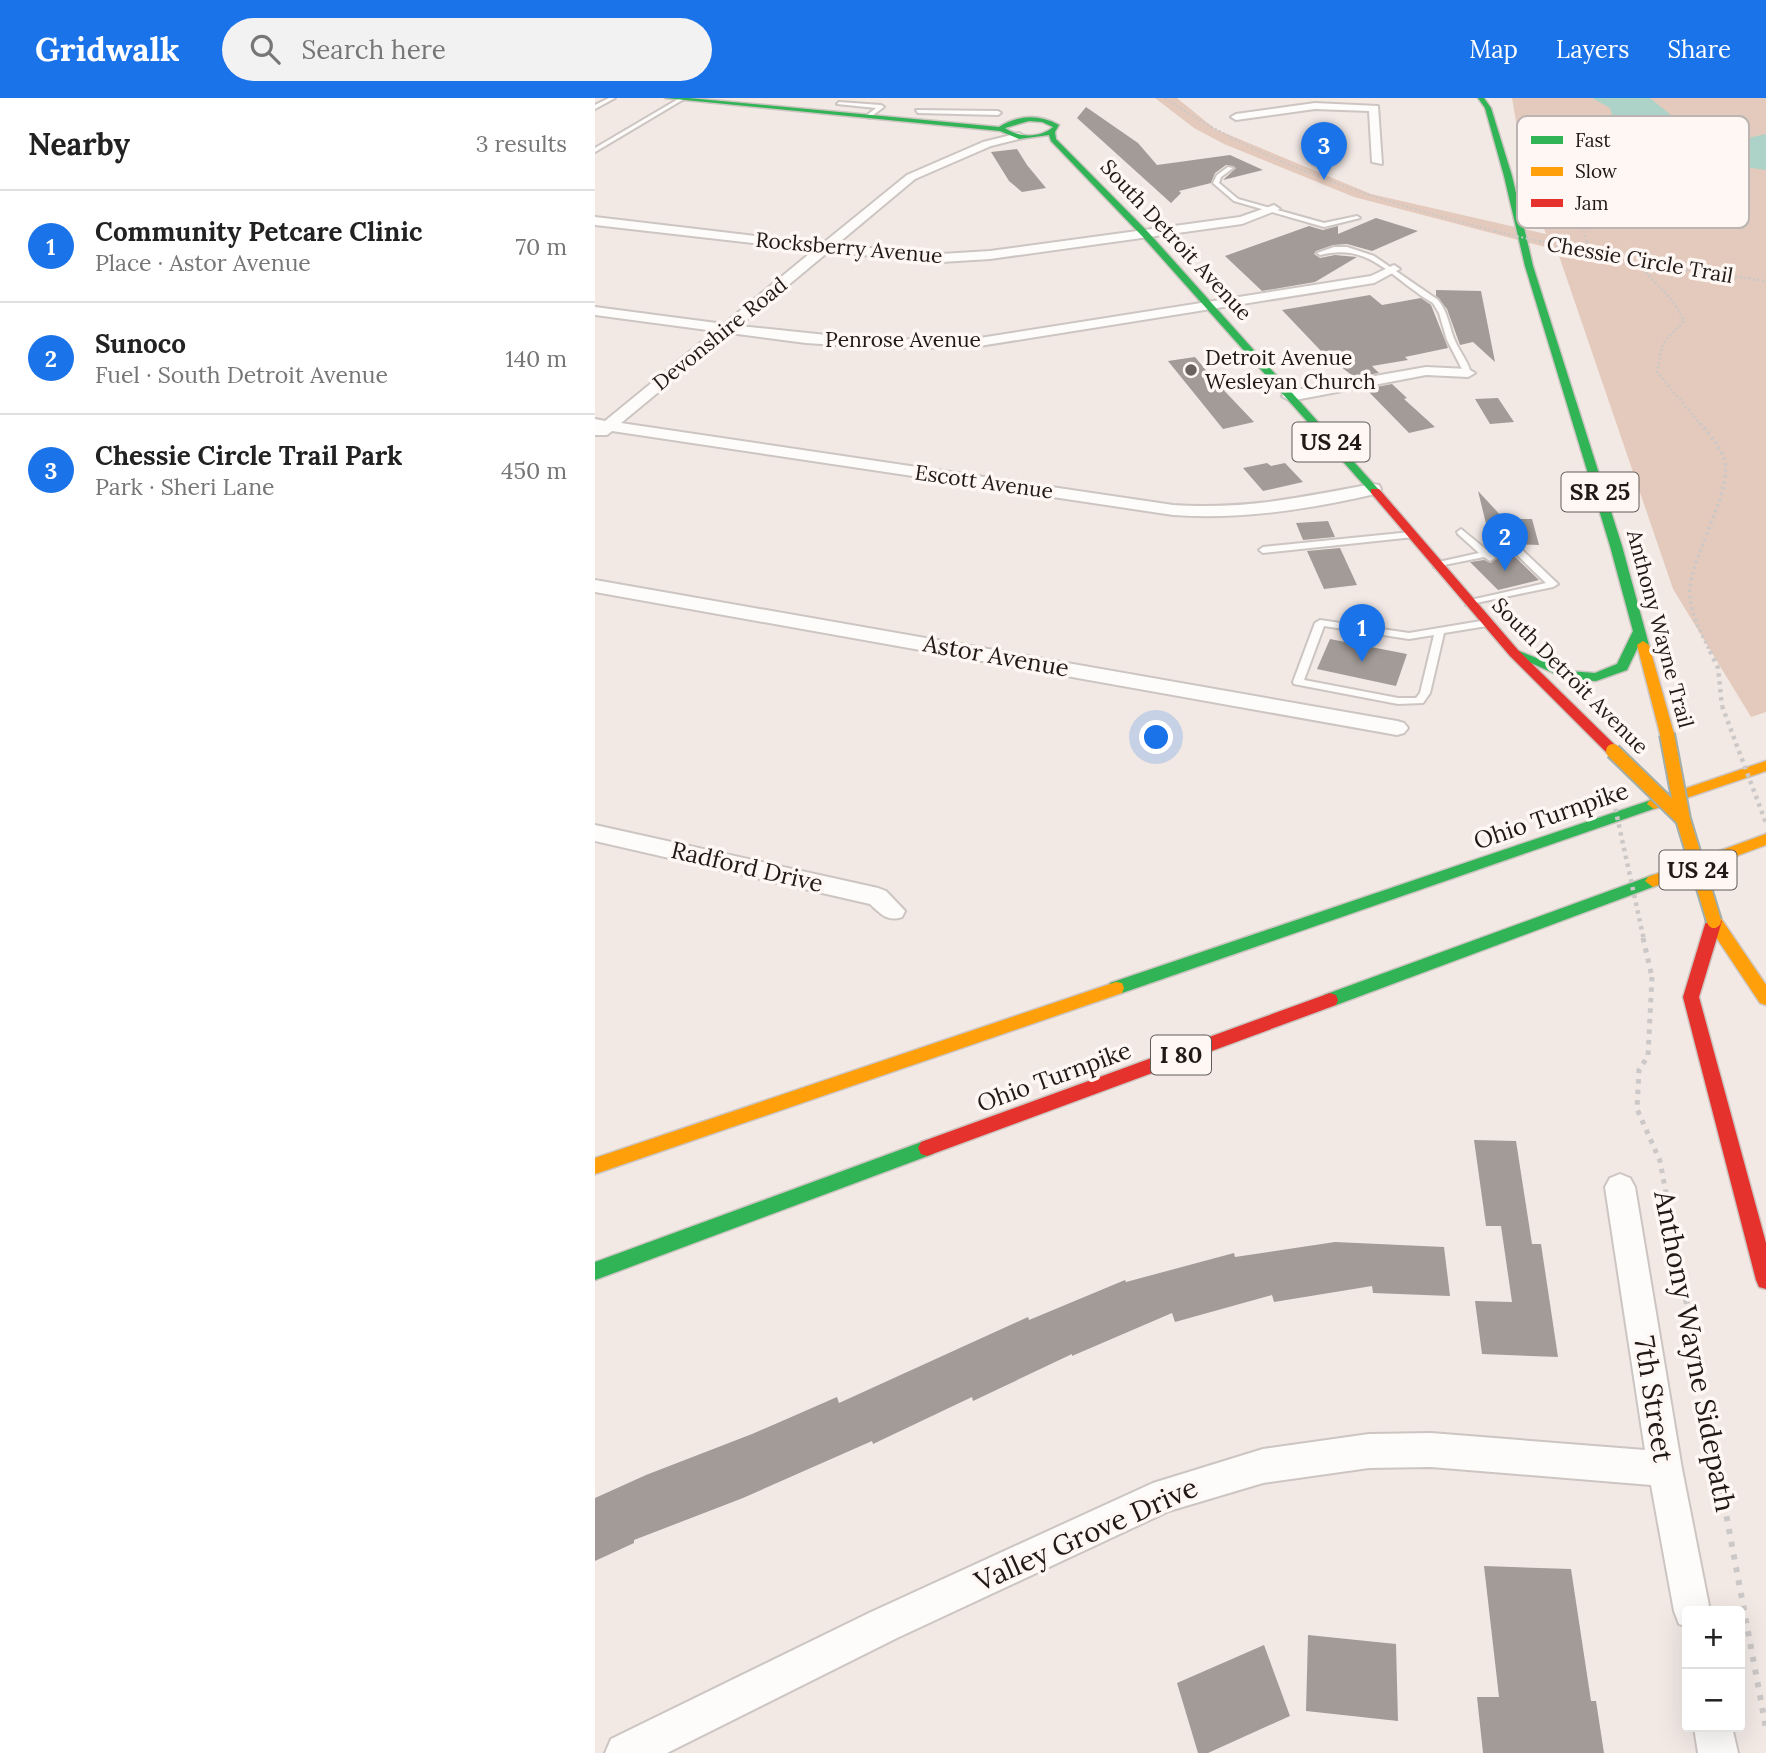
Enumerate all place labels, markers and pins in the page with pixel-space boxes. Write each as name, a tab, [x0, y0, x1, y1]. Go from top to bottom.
pin: 3	[1301, 122, 1347, 180]
place label: Detroit Avenue Wesleyan Church	[1205, 344, 1376, 395]
marker: Detroit Avenue Wesleyan Church	[1183, 362, 1199, 378]
pin: 2	[1482, 513, 1528, 571]
pin: 1	[1339, 604, 1385, 662]

